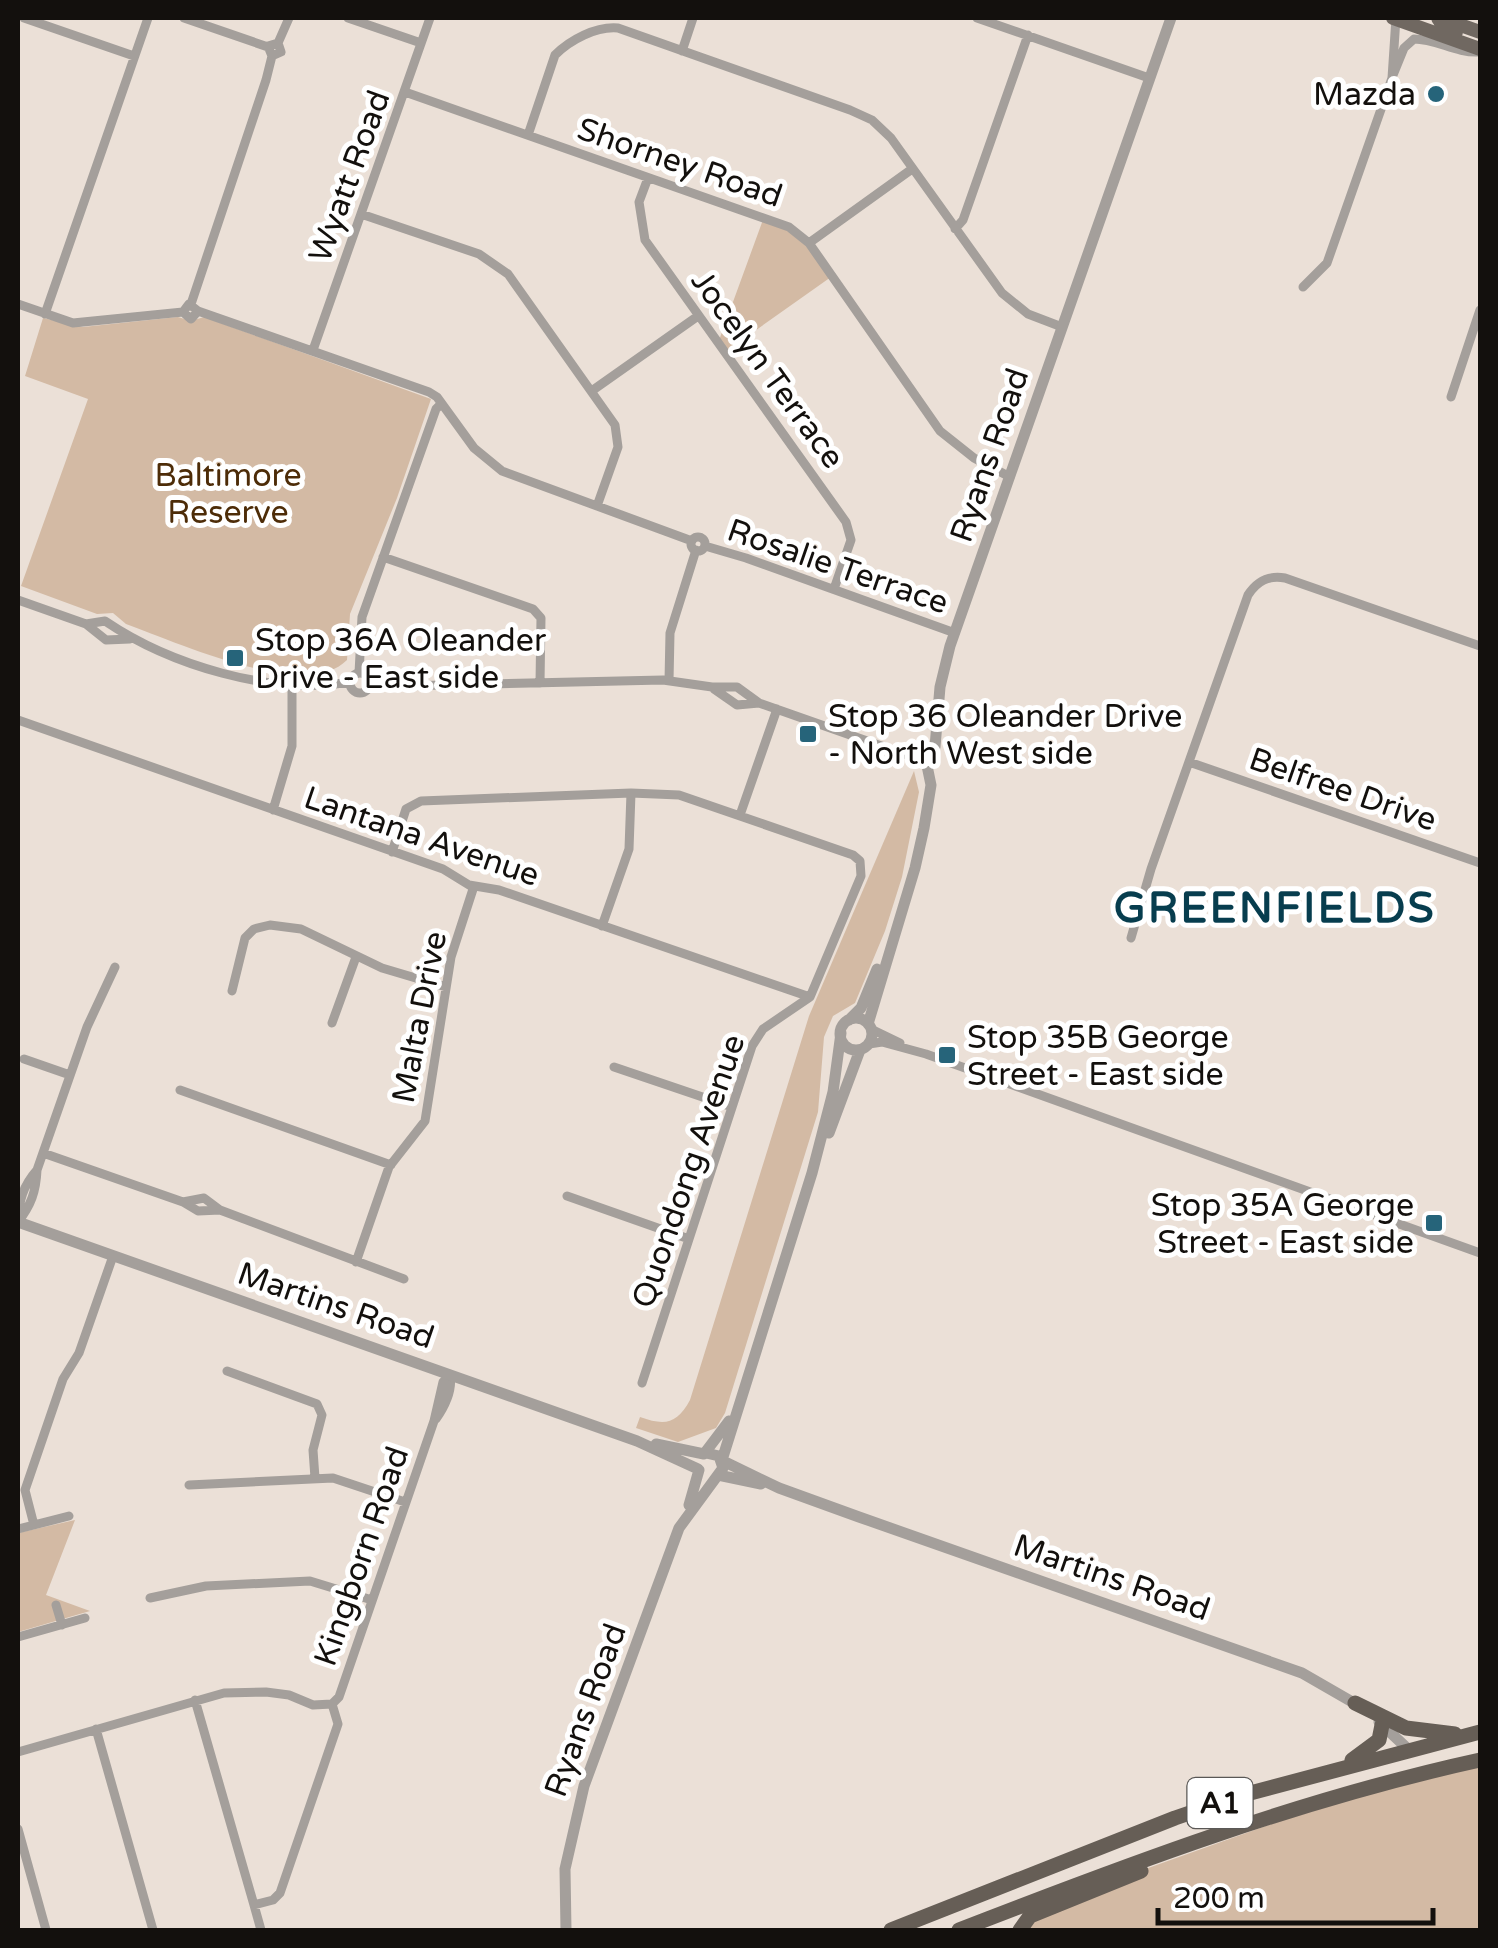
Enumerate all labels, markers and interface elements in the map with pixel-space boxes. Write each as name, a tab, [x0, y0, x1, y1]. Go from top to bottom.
place label: Mazda	[1313, 76, 1416, 114]
marker: Mazda	[1425, 83, 1447, 105]
street label: Wyatt Road	[301, 85, 399, 267]
street label: Shorney Road	[572, 110, 787, 216]
street label: Jocelyn Terrace	[683, 263, 852, 476]
street label: Ryans Road	[942, 363, 1037, 547]
park label: Baltimore Reserve	[154, 457, 302, 532]
street label: Rosalie Terrace	[722, 511, 953, 623]
place label: Stop 36A Oleander Drive - East side	[255, 622, 547, 697]
marker: Stop 36A Oleander Drive - East side	[224, 647, 246, 669]
place label: Stop 36 Oleander Drive - North West side	[828, 698, 1182, 773]
marker: Stop 36 Oleander Drive - North West side	[797, 723, 819, 745]
street label: Belfree Drive	[1244, 740, 1441, 840]
street label: Lantana Avenue	[299, 779, 544, 895]
district label: GREENFIELDS	[1114, 883, 1436, 934]
street label: Malta Drive	[385, 928, 455, 1106]
place label: Stop 35B George Street - East side	[967, 1019, 1229, 1094]
street label: Quondong Avenue	[624, 1030, 754, 1313]
marker: Stop 35B George Street - East side	[936, 1044, 958, 1066]
place label: Stop 35A George Street - East side	[1151, 1187, 1414, 1262]
marker: Stop 35A George Street - East side	[1423, 1212, 1445, 1234]
street label: Martins Road	[233, 1255, 439, 1357]
street label: Kingborn Road	[307, 1442, 417, 1671]
street label: Martins Road	[1009, 1527, 1215, 1629]
street label: Ryans Road	[537, 1619, 635, 1802]
road number: A1	[1188, 1778, 1252, 1828]
scale bar	[1158, 1863, 1433, 1925]
text: 200 m	[1173, 1880, 1265, 1917]

